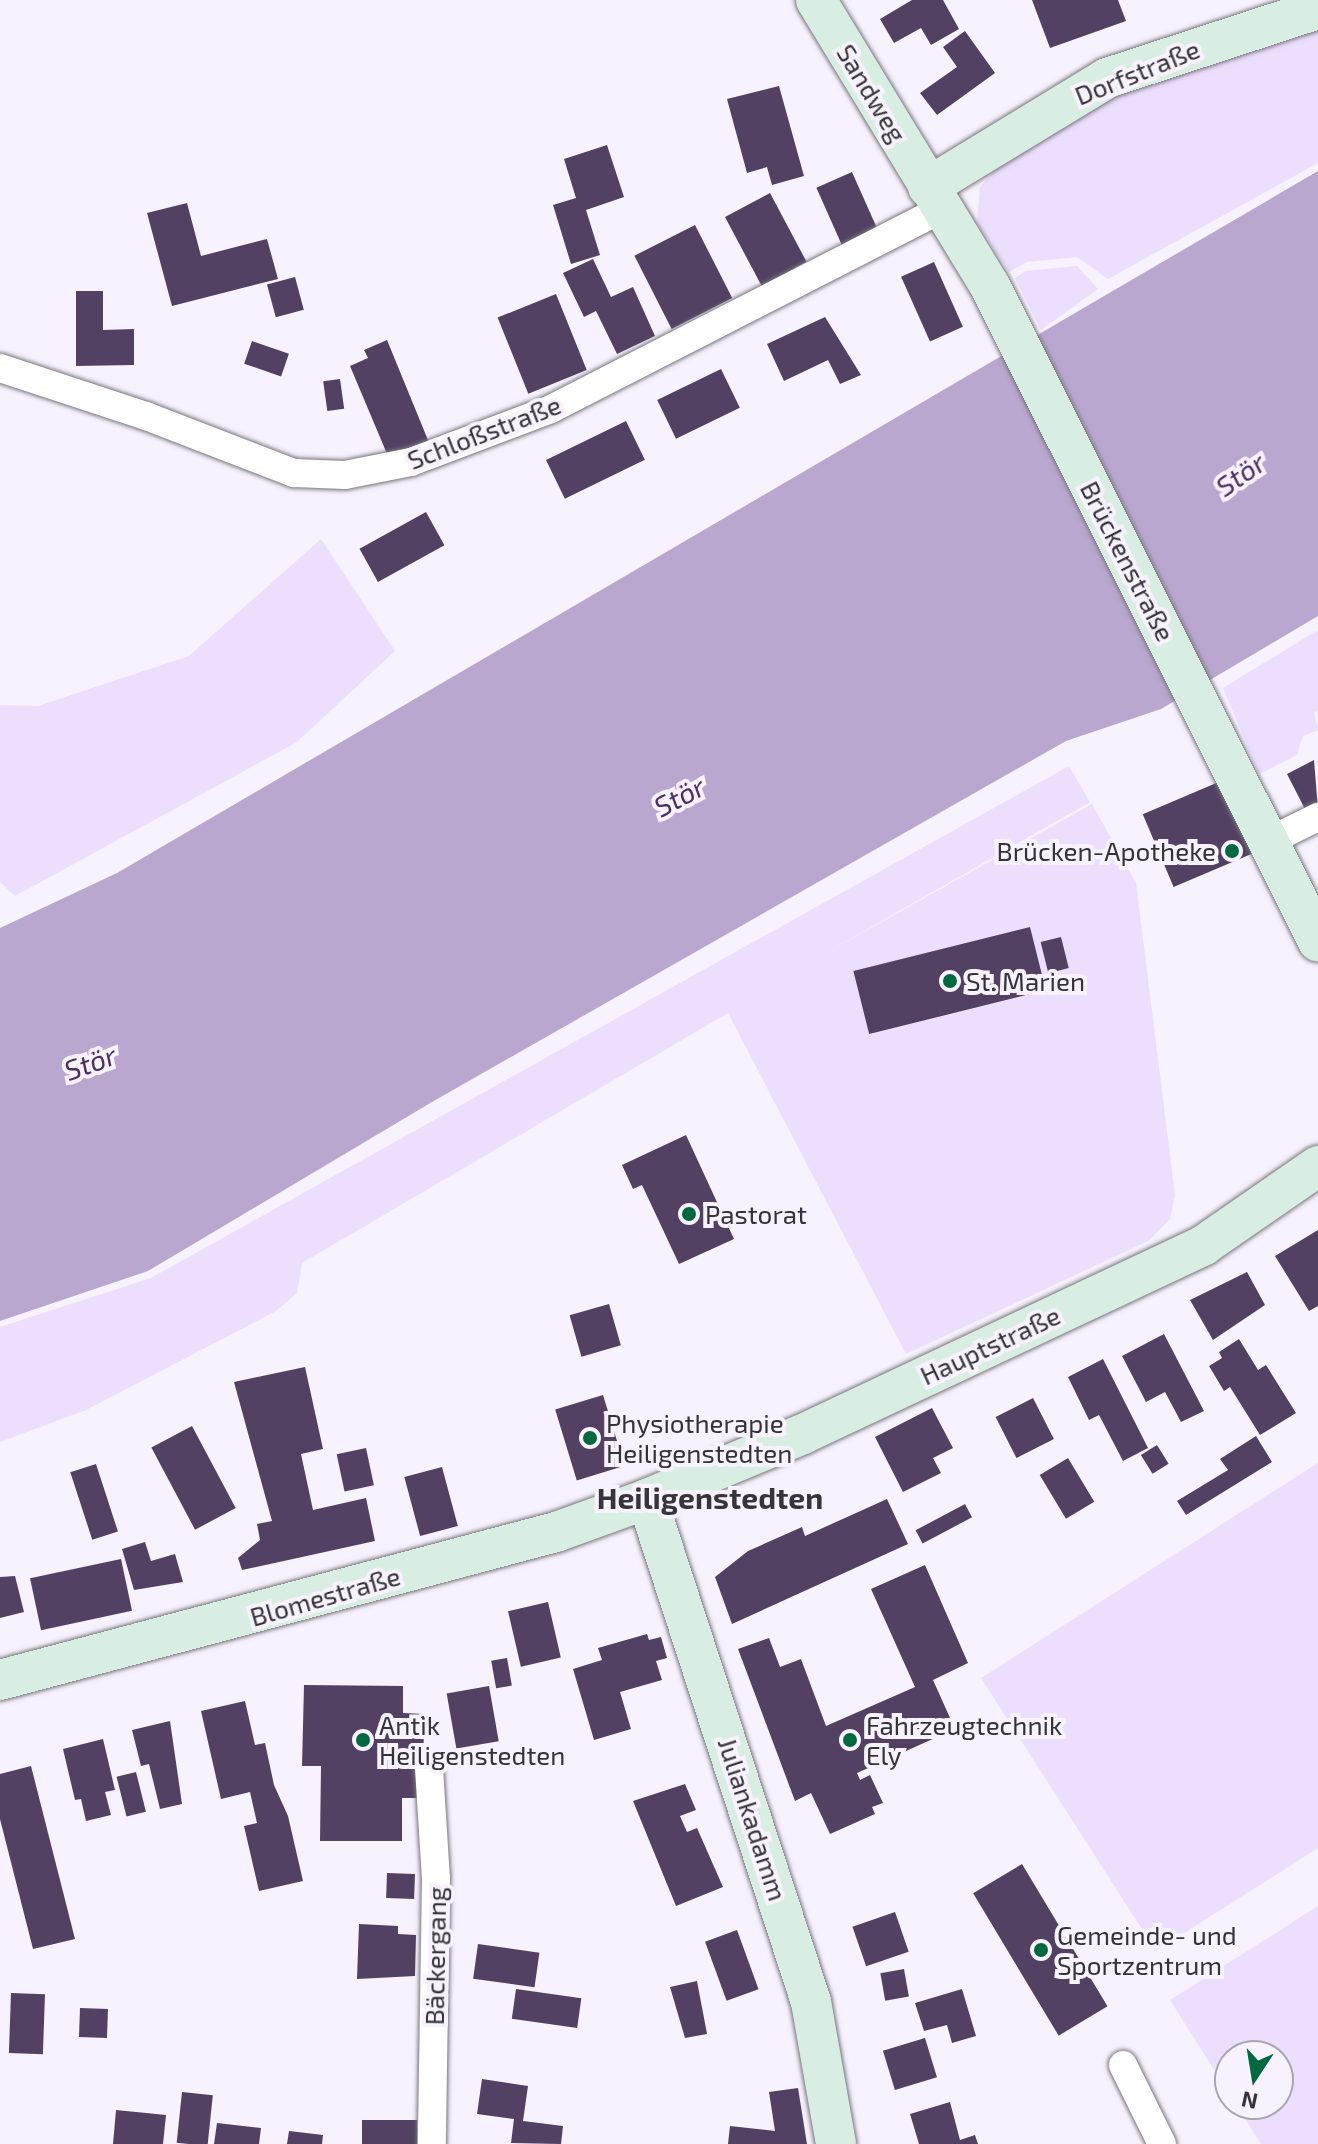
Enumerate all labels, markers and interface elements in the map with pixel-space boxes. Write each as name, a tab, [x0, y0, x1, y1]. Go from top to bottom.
street label: Dorfstraße	[1070, 33, 1204, 111]
street label: Sandweg	[831, 38, 913, 148]
street label: Schloßstraße	[403, 388, 565, 476]
water label: Stör	[1209, 445, 1271, 503]
street label: Brückenstraße	[1074, 476, 1182, 646]
water label: Stör	[648, 769, 710, 823]
place label: Brücken-Apotheke	[997, 835, 1216, 867]
marker: Brücken-Apotheke	[1223, 842, 1241, 860]
place label: St. Marien	[966, 965, 1085, 997]
marker: St. Marien	[941, 972, 959, 990]
water label: Stör	[59, 1037, 121, 1087]
place label: Pastorat	[705, 1198, 807, 1230]
marker: Pastorat	[680, 1205, 698, 1223]
street label: Hauptstraße	[915, 1299, 1065, 1391]
place label: Physiotherapie Heiligenstedten	[606, 1407, 792, 1468]
marker: Physiotherapie Heiligenstedten	[581, 1429, 599, 1447]
district label: Heiligenstedten	[597, 1479, 823, 1515]
street label: Blomestraße	[246, 1560, 404, 1632]
place label: Antik Heiligenstedten	[379, 1709, 565, 1770]
place label: Fahrzeugtechnik Ely	[866, 1709, 1062, 1770]
marker: Antik Heiligenstedten	[354, 1731, 372, 1749]
marker: Fahrzeugtechnik Ely	[841, 1731, 859, 1749]
street label: Juliankadamm	[712, 1734, 794, 1904]
street label: Bäckergang	[418, 1886, 452, 2026]
place label: Gemeinde- und Sportzentrum	[1057, 1919, 1237, 1980]
marker: Gemeinde- und Sportzentrum	[1032, 1941, 1050, 1959]
north arrow	[1214, 2040, 1294, 2120]
text: N	[1239, 2087, 1260, 2116]

